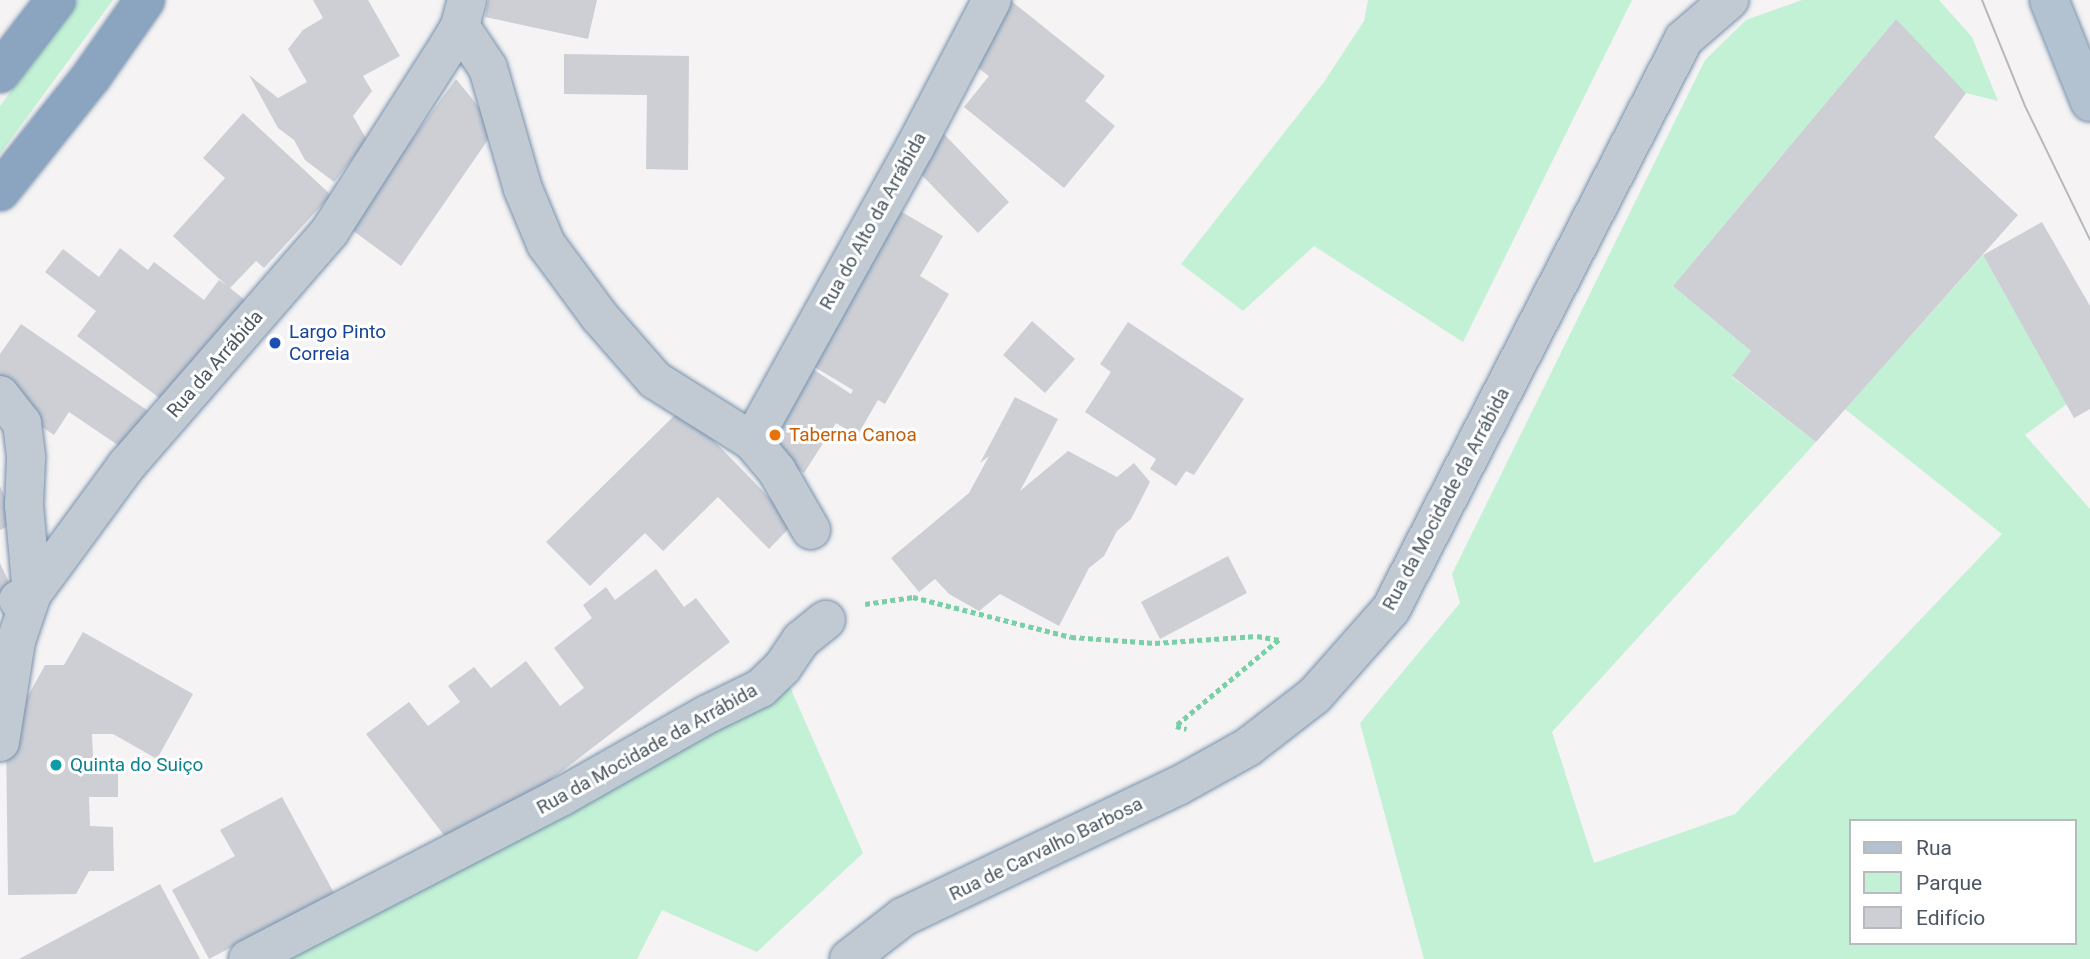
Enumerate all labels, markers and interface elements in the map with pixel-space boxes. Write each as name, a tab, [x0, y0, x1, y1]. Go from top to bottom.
street label: Rua do Alto da Arrábida	[815, 128, 931, 314]
street label: Rua da Arrábida	[162, 306, 268, 422]
place label: Largo Pinto Correia	[289, 321, 386, 365]
marker: Largo Pinto Correia	[267, 335, 283, 351]
street label: Rua da Mocidade da Arrábida	[1378, 384, 1514, 614]
place label: Taberna Canoa	[789, 424, 917, 446]
marker: Taberna Canoa	[767, 427, 783, 443]
street label: Rua da Mocidade da Arrábida	[533, 679, 761, 819]
place label: Quinta do Suiço	[70, 754, 203, 776]
marker: Quinta do Suiço	[48, 757, 64, 773]
street label: Rua de Carvalho Barbosa	[946, 792, 1146, 906]
legend	[1848, 819, 2076, 945]
text: Rua	[1916, 836, 1952, 860]
text: Parque	[1916, 871, 1982, 895]
text: Edifício	[1916, 906, 1985, 930]

